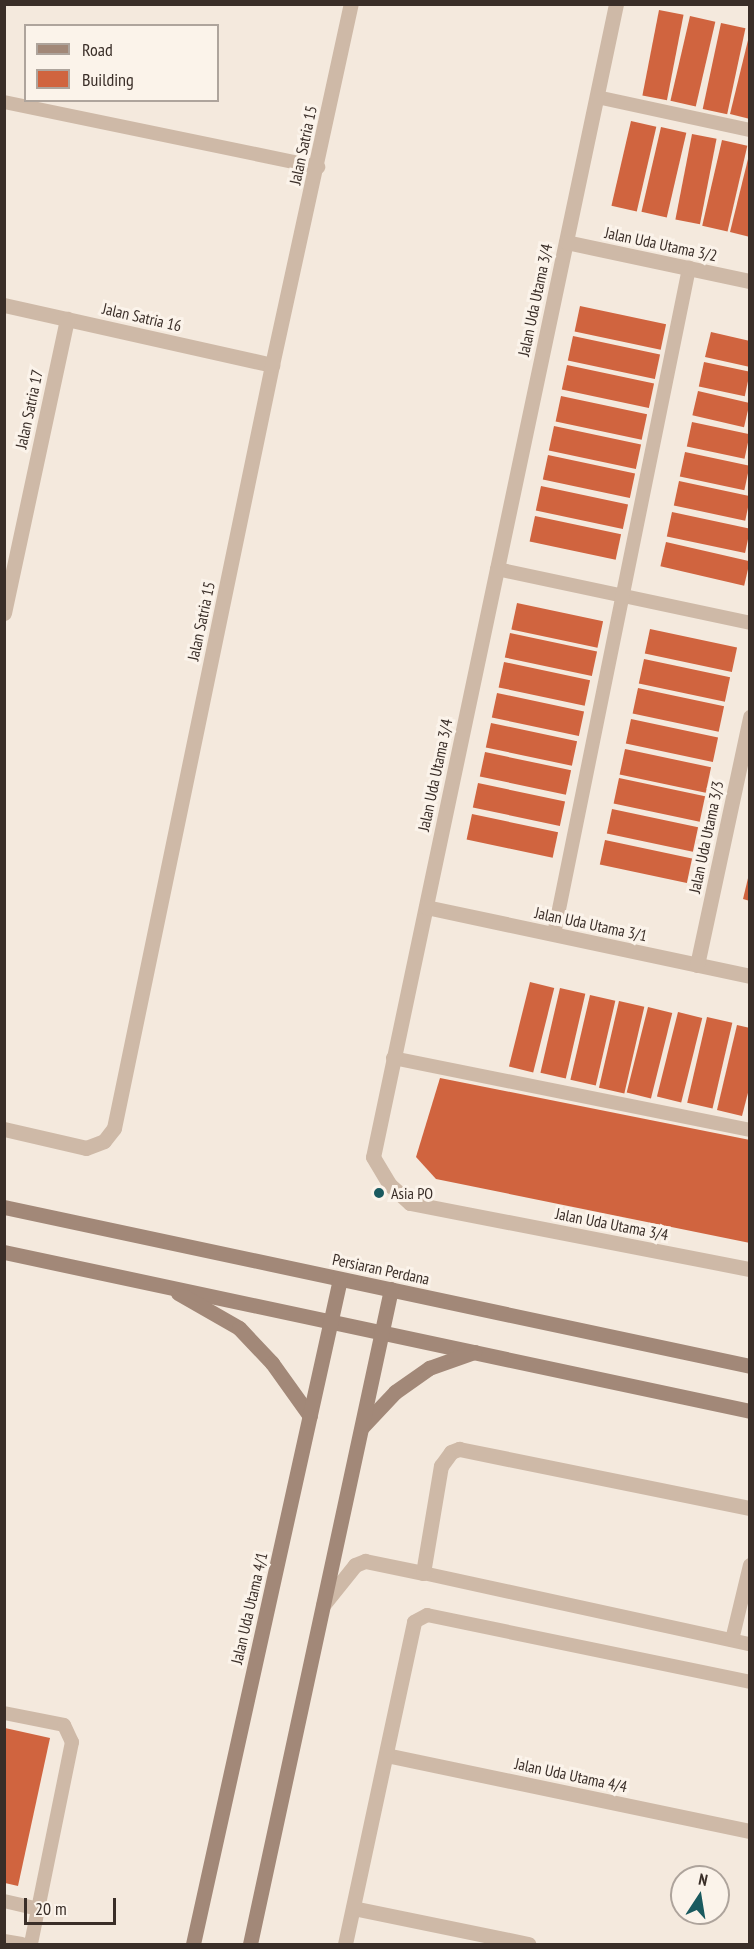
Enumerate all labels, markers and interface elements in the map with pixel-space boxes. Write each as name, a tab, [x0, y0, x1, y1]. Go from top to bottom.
legend	[24, 24, 219, 102]
text: Road	[82, 38, 113, 61]
text: Building	[82, 68, 134, 91]
street label: Jalan Satria 15	[285, 104, 321, 186]
street label: Jalan Uda Utama 3/2	[603, 223, 719, 265]
street label: Jalan Uda Utama 3/4	[514, 242, 556, 358]
street label: Jalan Satria 16	[101, 299, 183, 335]
street label: Jalan Satria 17	[11, 368, 47, 450]
street label: Jalan Satria 15	[183, 580, 219, 662]
street label: Jalan Uda Utama 3/4	[414, 717, 456, 833]
street label: Jalan Uda Utama 3/3	[685, 779, 727, 895]
street label: Jalan Uda Utama 3/1	[533, 903, 649, 945]
place label: Asia PO	[391, 1183, 433, 1203]
marker: Asia PO	[372, 1186, 386, 1200]
street label: Jalan Uda Utama 3/4	[554, 1204, 670, 1244]
street label: Persiaran Perdana	[331, 1249, 431, 1289]
street label: Jalan Uda Utama 4/1	[227, 1550, 271, 1666]
street label: Jalan Uda Utama 4/4	[513, 1754, 629, 1796]
north arrow	[670, 1865, 730, 1925]
text: N	[697, 1869, 710, 1890]
scale bar	[27, 1886, 118, 1924]
text: 20 m	[35, 1897, 67, 1920]

